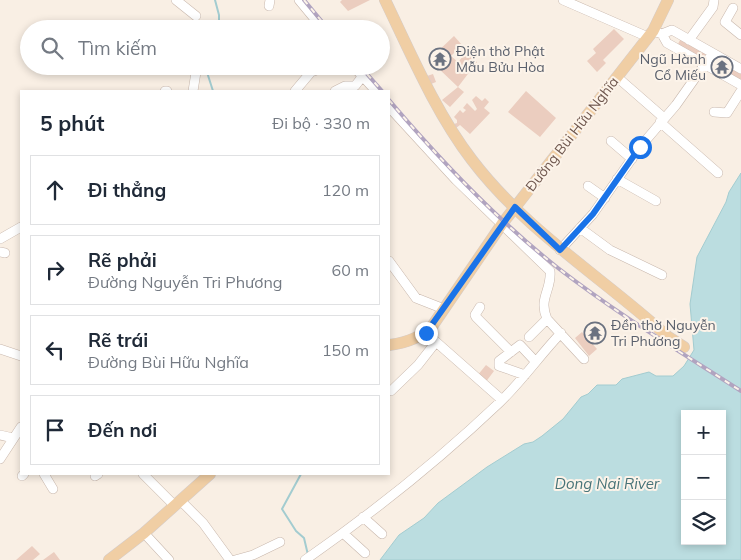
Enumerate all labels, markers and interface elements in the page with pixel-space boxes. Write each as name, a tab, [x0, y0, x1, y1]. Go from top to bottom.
search box	[20, 20, 390, 75]
icon: search	[38, 34, 66, 62]
text: Tìm kiếm	[78, 36, 157, 60]
place label: Điện thờ Phật Mẫu Bửu Hòa	[456, 42, 545, 76]
temple icon: Điện thờ Phật Mẫu Bửu Hòa	[428, 47, 452, 71]
place label: Ngũ Hành Cổ Miếu	[640, 50, 706, 84]
temple icon: Ngũ Hành Cổ Miếu	[710, 55, 734, 79]
street label: Đường Bùi Hữu Nghĩa	[522, 73, 622, 195]
text: 5 phút	[40, 110, 105, 136]
text: Đi bộ · 330 m	[272, 113, 370, 133]
route start	[629, 136, 652, 159]
icon: ahead	[41, 176, 69, 204]
text: Đi thẳng	[88, 178, 166, 202]
text: 120 m	[322, 180, 369, 200]
text: Rẽ phải	[88, 248, 157, 272]
icon: right	[41, 256, 69, 284]
text: 60 m	[332, 260, 369, 280]
text: Đường Nguyễn Tri Phương	[88, 272, 282, 292]
place label: Đền thờ Nguyễn Tri Phương	[611, 316, 716, 350]
temple icon: Đền thờ Nguyễn Tri Phương	[583, 321, 607, 345]
route end	[415, 322, 438, 345]
text: Rẽ trái	[88, 328, 148, 352]
icon: left	[41, 336, 69, 364]
text: 150 m	[322, 340, 369, 360]
text: Đường Bùi Hữu Nghĩa	[88, 352, 249, 372]
map controls	[681, 410, 726, 545]
button: +	[681, 410, 726, 455]
icon: arrive	[41, 416, 69, 444]
text: Đến nơi	[88, 418, 157, 442]
button: −	[681, 455, 726, 500]
water label: Dong Nai River	[555, 474, 660, 493]
button: layers	[681, 500, 726, 545]

